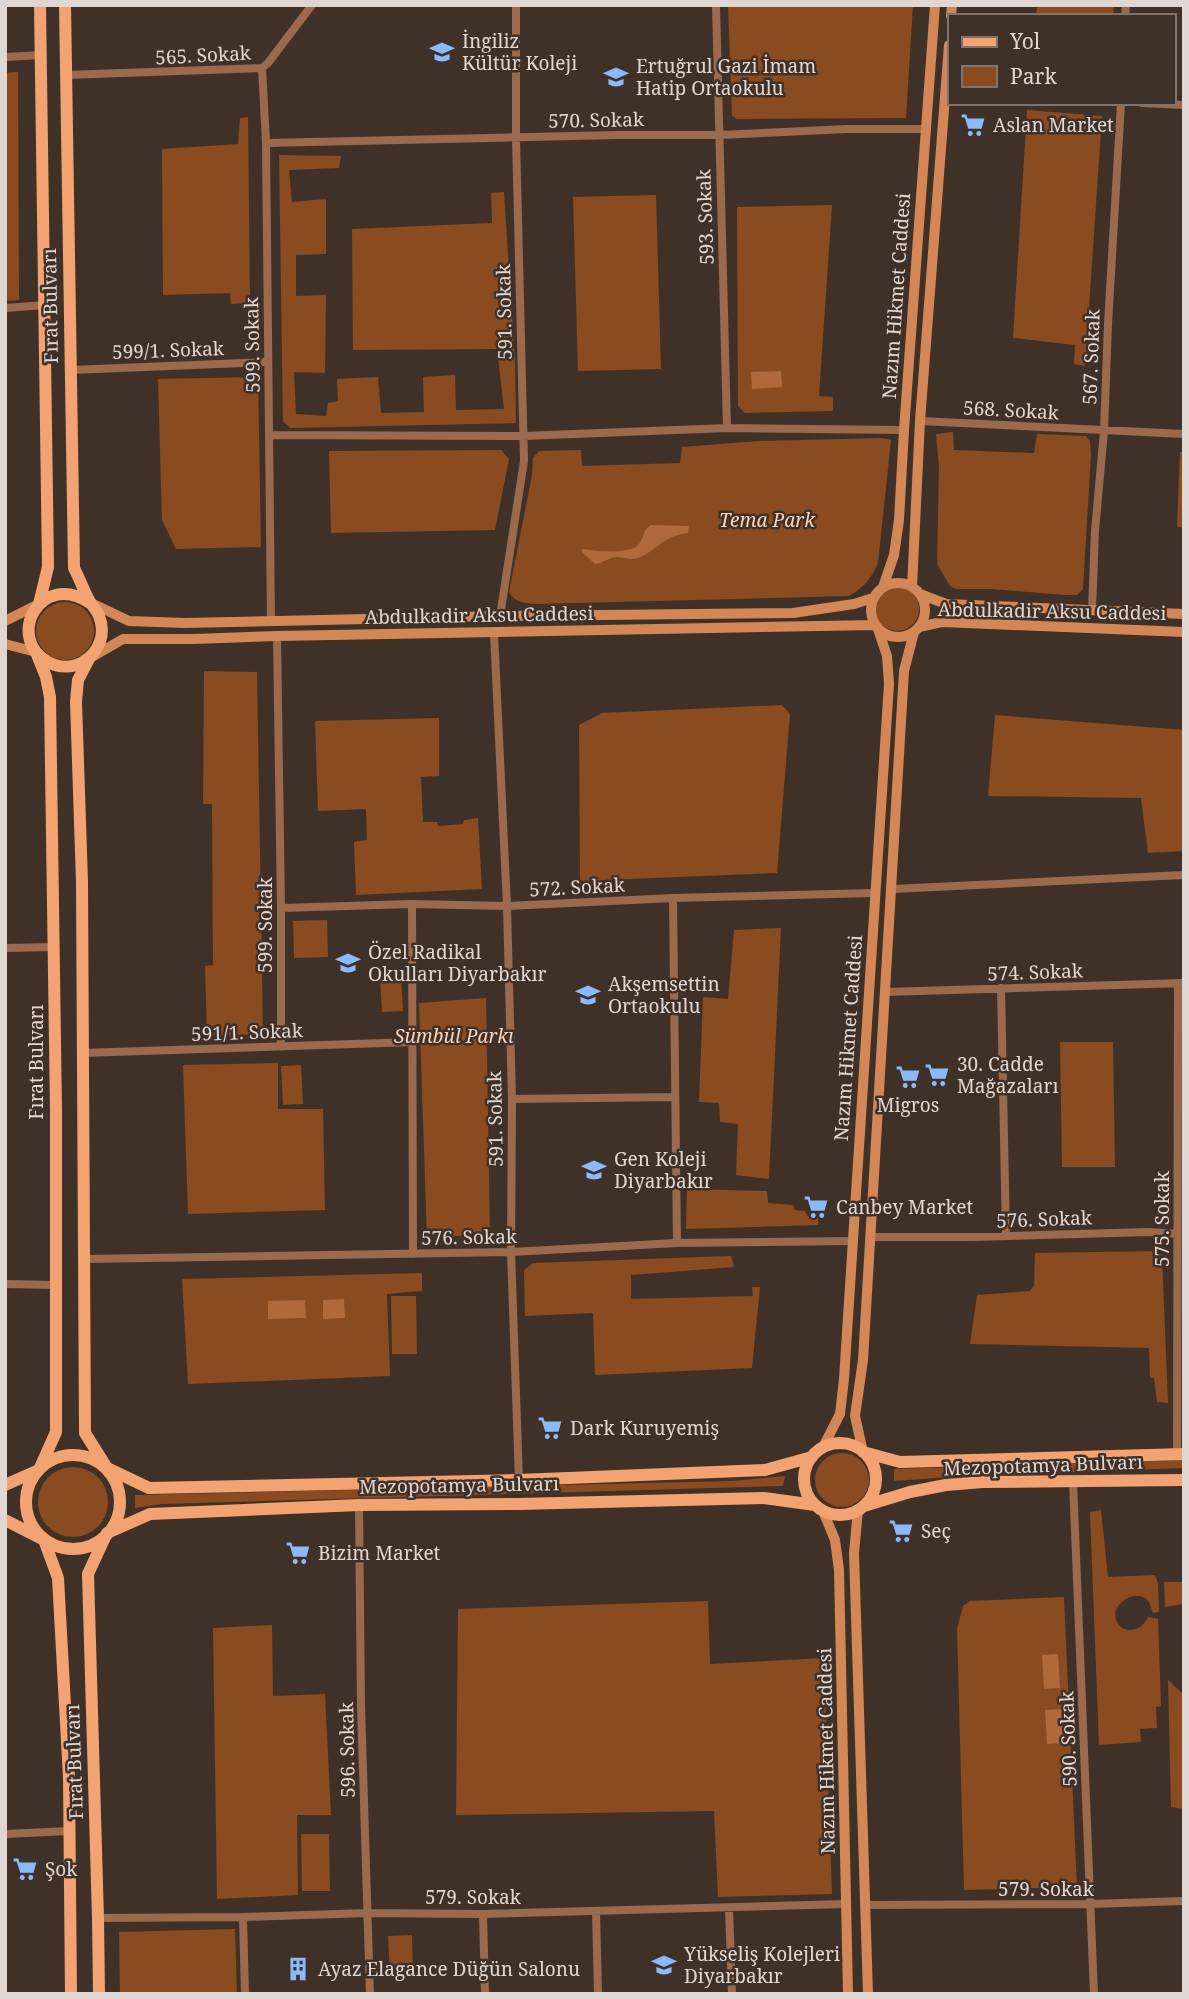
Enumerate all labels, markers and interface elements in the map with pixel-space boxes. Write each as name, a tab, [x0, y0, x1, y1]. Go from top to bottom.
legend	[948, 14, 1175, 105]
text: Yol	[1009, 27, 1041, 55]
place label: İngiliz Kültür Koleji	[462, 28, 577, 76]
school or university icon: İngiliz Kültür Koleji	[428, 38, 456, 66]
street label: 565. Sokak	[154, 39, 252, 70]
place label: Ertuğrul Gazi İmam Hatip Ortaokulu	[636, 53, 816, 101]
text: Park	[1010, 62, 1057, 90]
school or university icon: Ertuğrul Gazi İmam Hatip Ortaokulu	[602, 63, 630, 91]
street label: 570. Sokak	[548, 106, 645, 134]
supermarket icon: Aslan Market	[959, 111, 987, 139]
place label: Aslan Market	[993, 112, 1114, 138]
street label: 593. Sokak	[690, 168, 720, 265]
street label: Nazım Hikmet Caddesi	[876, 192, 916, 400]
street label: Fırat Bulvarı	[36, 248, 64, 364]
street label: 591. Sokak	[490, 263, 518, 360]
street label: 599. Sokak	[238, 296, 266, 393]
street label: 567. Sokak	[1076, 308, 1106, 405]
street label: 599/1. Sokak	[112, 335, 225, 365]
street label: 568. Sokak	[962, 395, 1060, 426]
park label: Tema Park	[719, 507, 816, 533]
street label: Abdulkadir Aksu Caddesi	[937, 596, 1167, 626]
street label: Abdulkadir Aksu Caddesi	[364, 600, 594, 630]
street label: 572. Sokak	[528, 871, 626, 902]
street label: 599. Sokak	[252, 876, 278, 973]
street label: Nazım Hikmet Caddesi	[828, 934, 868, 1142]
place label: Özel Radikal Okulları Diyarbakır	[368, 939, 547, 987]
school or university icon: Özel Radikal Okulları Diyarbakır	[334, 949, 362, 977]
street label: 574. Sokak	[987, 957, 1084, 987]
place label: Akşemsettin Ortaokulu	[608, 971, 720, 1019]
school or university icon: Akşemsettin Ortaokulu	[574, 981, 602, 1009]
street label: Fırat Bulvarı	[23, 1004, 49, 1120]
street label: 591/1. Sokak	[191, 1017, 304, 1047]
park label: Sümbül Parkı	[394, 1023, 514, 1049]
place label: 30. Cadde Mağazaları	[957, 1051, 1058, 1099]
supermarket icon: 30. Cadde Mağazaları	[923, 1061, 951, 1089]
supermarket icon: Migros	[894, 1063, 922, 1091]
street label: 591. Sokak	[481, 1070, 509, 1167]
place label: Migros	[877, 1092, 939, 1118]
place label: Gen Koleji Diyarbakır	[614, 1146, 713, 1194]
school or university icon: Gen Koleji Diyarbakır	[580, 1156, 608, 1184]
street label: 575. Sokak	[1149, 1170, 1175, 1267]
supermarket icon: Canbey Market	[802, 1193, 830, 1221]
place label: Canbey Market	[836, 1194, 973, 1220]
street label: 576. Sokak	[996, 1204, 1093, 1234]
street label: 576. Sokak	[421, 1223, 518, 1251]
supermarket icon: Dark Kuruyemiş	[536, 1414, 564, 1442]
place label: Dark Kuruyemiş	[570, 1415, 719, 1441]
street label: Mezopotamya Bulvarı	[943, 1449, 1143, 1481]
street label: Mezopotamya Bulvarı	[359, 1470, 559, 1500]
supermarket icon: Seç	[887, 1517, 915, 1545]
place label: Seç	[921, 1518, 951, 1544]
supermarket icon: Bizim Market	[284, 1539, 312, 1567]
place label: Bizim Market	[318, 1540, 441, 1566]
street label: Nazım Hikmet Caddesi	[811, 1648, 841, 1854]
street label: 590. Sokak	[1053, 1690, 1083, 1787]
street label: 596. Sokak	[333, 1701, 361, 1798]
street label: Fırat Bulvarı	[59, 1704, 89, 1820]
supermarket icon: Şok	[11, 1855, 39, 1883]
place label: Şok	[45, 1856, 78, 1882]
street label: 579. Sokak	[998, 1876, 1095, 1902]
street label: 579. Sokak	[425, 1884, 522, 1910]
place label: Yükseliş Kolejleri Diyarbakır	[683, 1941, 840, 1989]
school or university icon: Yükseliş Kolejleri Diyarbakır	[650, 1951, 678, 1979]
building icon: Ayaz Elagance Düğün Salonu	[284, 1955, 312, 1983]
place label: Ayaz Elagance Düğün Salonu	[318, 1956, 580, 1982]

